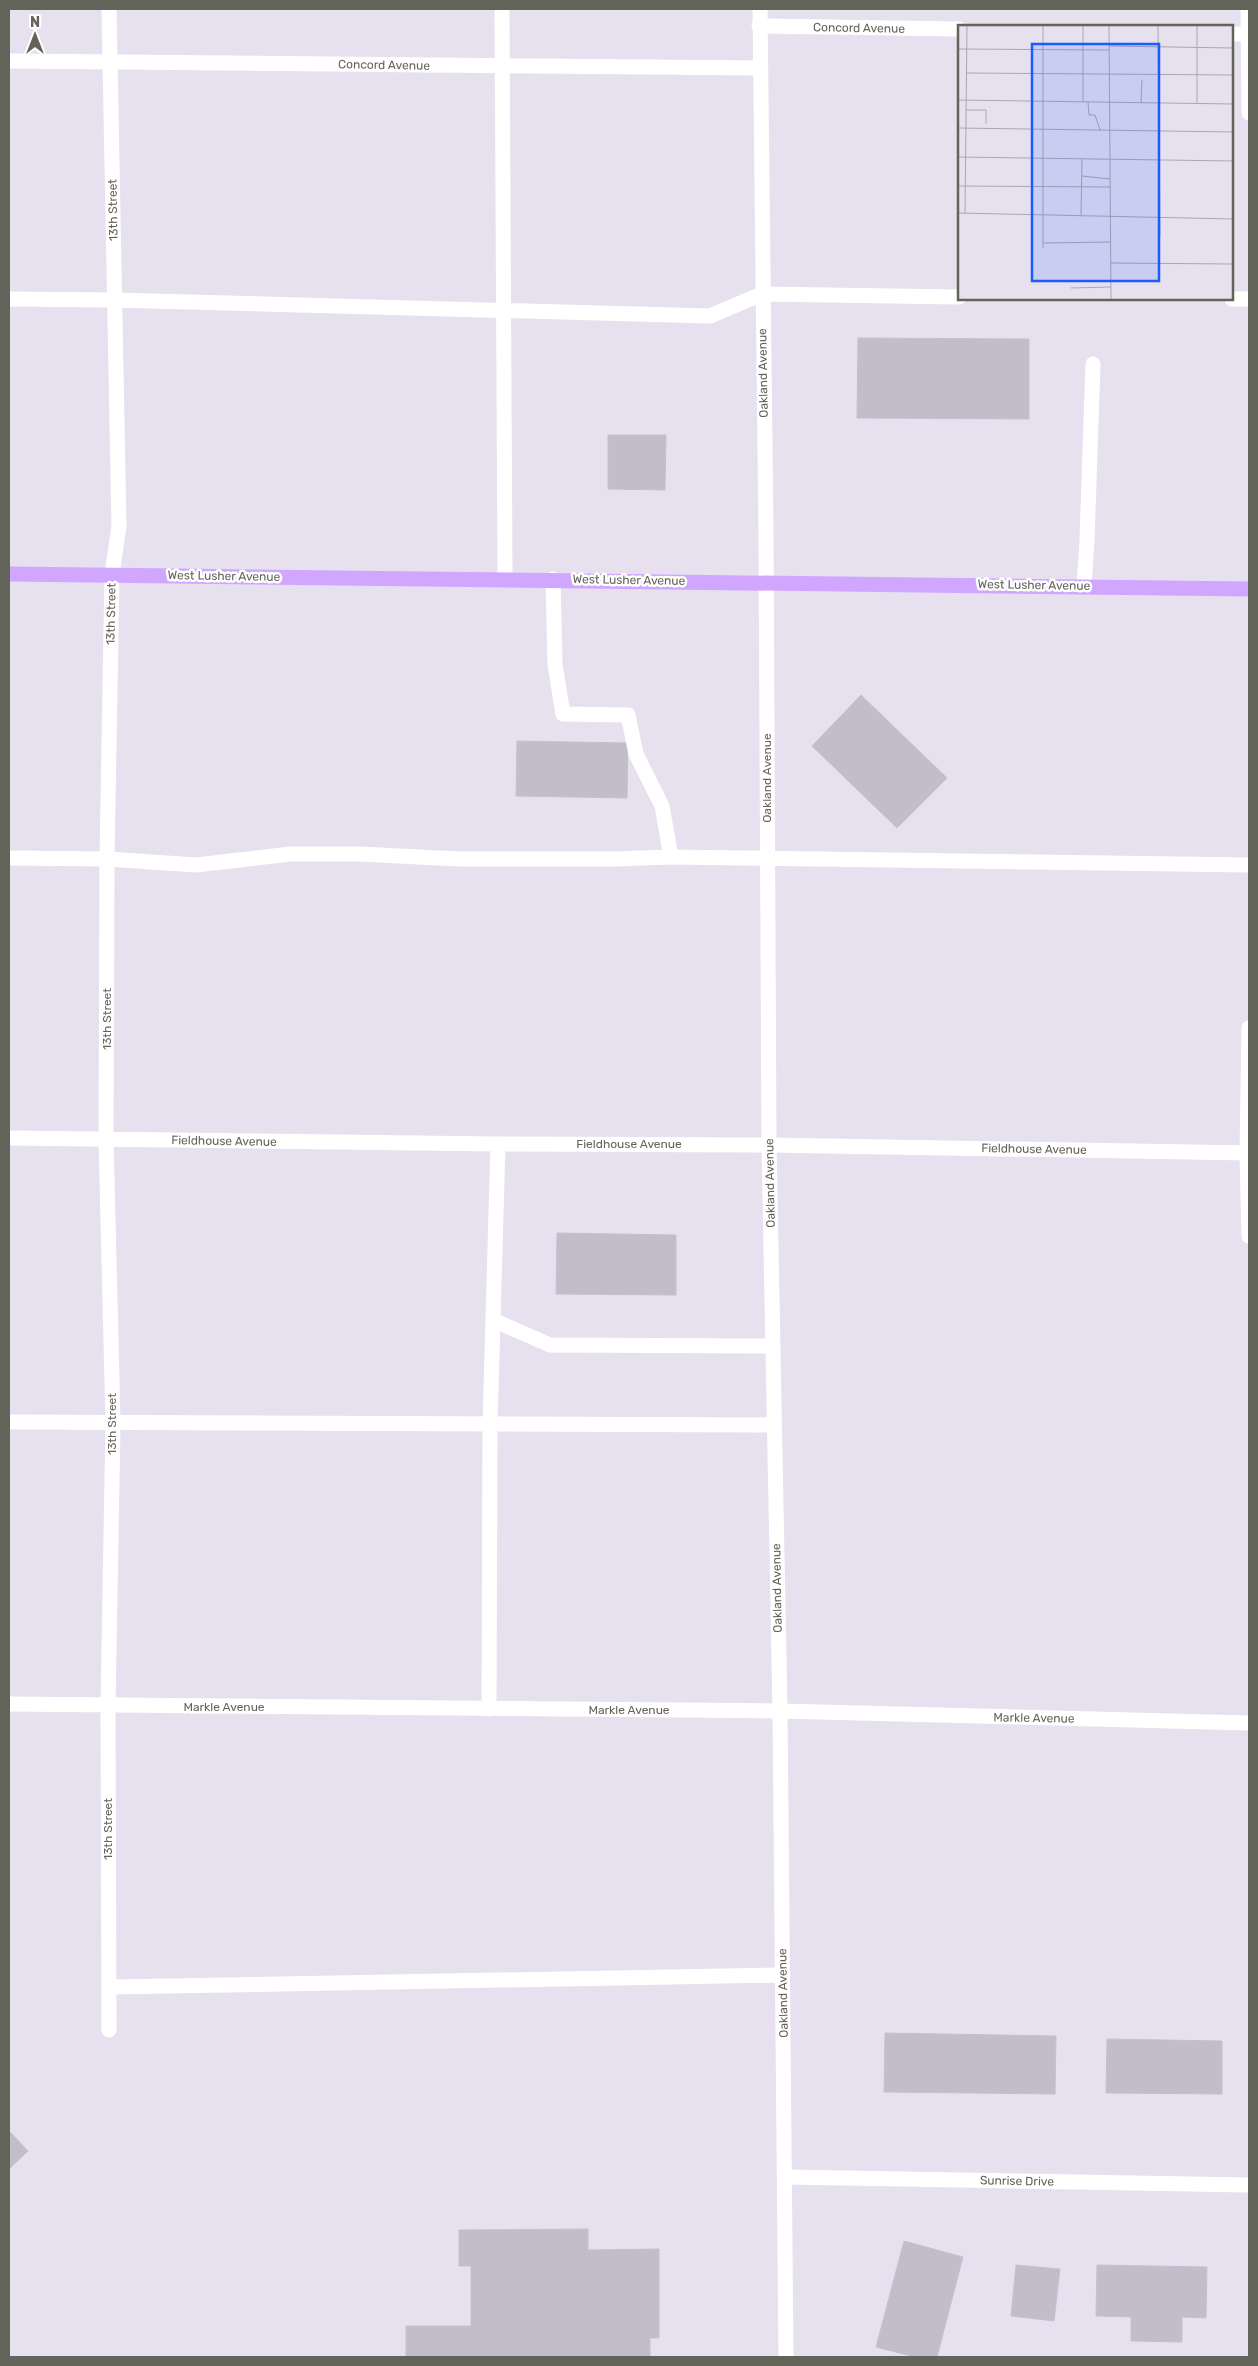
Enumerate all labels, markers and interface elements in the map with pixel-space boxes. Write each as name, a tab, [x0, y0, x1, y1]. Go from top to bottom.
north arrow	[10, 10, 60, 60]
text: N	[30, 14, 40, 31]
street label: Concord Avenue	[813, 20, 905, 36]
inset map	[958, 25, 1233, 300]
street label: Concord Avenue	[338, 57, 430, 73]
street label: 13th Street	[105, 179, 121, 241]
street label: Oakland Avenue	[755, 328, 771, 418]
street label: West Lusher Avenue	[168, 568, 281, 584]
street label: West Lusher Avenue	[573, 572, 686, 588]
street label: West Lusher Avenue	[978, 577, 1091, 593]
street label: 13th Street	[103, 583, 119, 645]
street label: Oakland Avenue	[760, 733, 774, 823]
street label: 13th Street	[100, 988, 114, 1050]
street label: Fieldhouse Avenue	[171, 1133, 277, 1149]
street label: Fieldhouse Avenue	[576, 1137, 682, 1151]
street label: Oakland Avenue	[762, 1138, 778, 1228]
street label: Fieldhouse Avenue	[981, 1141, 1087, 1157]
street label: 13th Street	[105, 1393, 119, 1455]
street label: Oakland Avenue	[769, 1543, 785, 1633]
street label: Markle Avenue	[183, 1700, 265, 1714]
street label: Markle Avenue	[588, 1703, 670, 1717]
street label: Markle Avenue	[993, 1710, 1075, 1726]
street label: 13th Street	[101, 1798, 115, 1860]
street label: Oakland Avenue	[775, 1948, 791, 2038]
street label: Sunrise Drive	[980, 2173, 1054, 2189]

